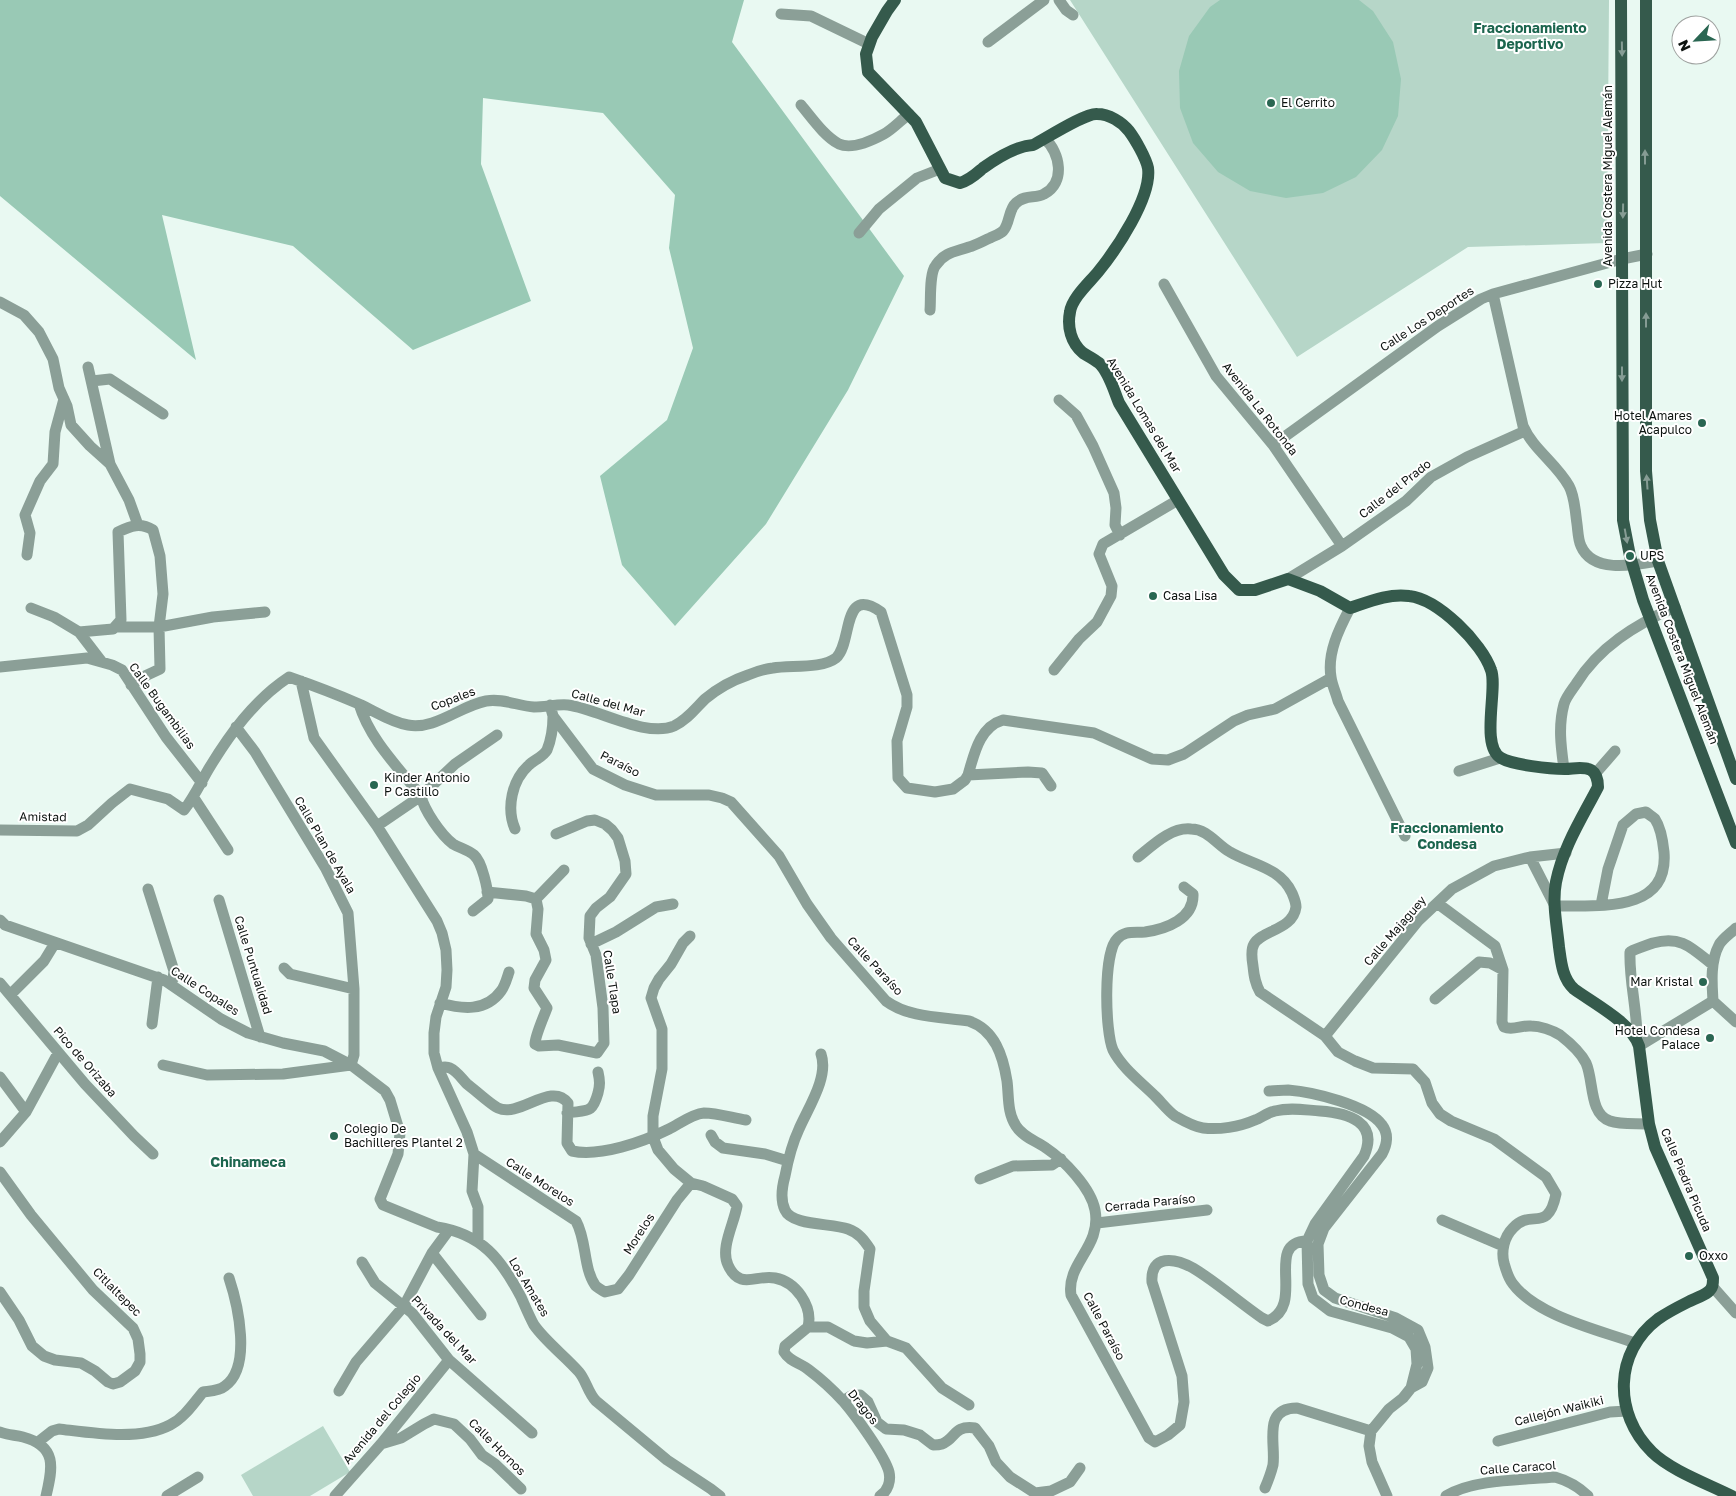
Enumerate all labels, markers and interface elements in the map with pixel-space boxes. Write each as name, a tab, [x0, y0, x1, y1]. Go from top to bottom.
north arrow	[1671, 15, 1721, 65]
district label: Fraccionamiento Deportivo	[1473, 19, 1587, 52]
text: N	[1674, 37, 1694, 54]
one-way arrow	[1618, 41, 1626, 57]
street label: Avenida Costera Miguel Alemán	[1600, 85, 1615, 267]
place label: El Cerrito	[1281, 95, 1335, 110]
marker: El Cerrito	[1265, 97, 1277, 109]
one-way arrow	[1641, 149, 1649, 165]
one-way arrow	[1618, 203, 1626, 219]
place label: Pizza Hut	[1608, 276, 1663, 291]
marker: Pizza Hut	[1592, 278, 1604, 290]
street label: Calle Los Deportes	[1377, 283, 1476, 354]
one-way arrow	[1642, 312, 1650, 328]
street label: Avenida Lomas del Mar	[1104, 354, 1185, 476]
street label: Avenida La Rotonda	[1219, 359, 1301, 458]
one-way arrow	[1618, 366, 1626, 382]
place label: Hotel Amares Acapulco	[1614, 408, 1692, 437]
marker: Hotel Amares Acapulco	[1696, 417, 1708, 429]
street label: Calle del Prado	[1356, 456, 1434, 521]
one-way arrow	[1643, 474, 1651, 490]
one-way arrow	[1623, 528, 1631, 544]
place label: UPS	[1640, 548, 1665, 563]
marker: UPS	[1624, 550, 1636, 562]
street label: Avenida Costera Miguel Alemán	[1643, 571, 1722, 746]
place label: Casa Lisa	[1163, 588, 1217, 603]
marker: Casa Lisa	[1147, 590, 1159, 602]
street label: Calle Bugambilias	[126, 659, 199, 752]
street label: Copales	[428, 683, 477, 714]
street label: Calle del Mar	[570, 686, 647, 720]
street label: Paraíso	[598, 747, 643, 780]
place label: Kinder Antonio P Castillo	[384, 770, 470, 799]
marker: Kinder Antonio P Castillo	[368, 779, 380, 791]
street label: Calle Plan de Ayala	[292, 793, 359, 896]
street label: Amistad	[19, 809, 67, 824]
district label: Fraccionamiento Condesa	[1390, 819, 1504, 852]
street label: Calle Majaguey	[1360, 892, 1429, 969]
street label: Calle Puntualidad	[231, 914, 276, 1016]
street label: Calle Paraíso	[844, 933, 906, 998]
street label: Calle Tlapa	[600, 949, 625, 1015]
street label: Calle Copales	[168, 963, 242, 1018]
place label: Mar Kristal	[1630, 974, 1693, 989]
marker: Mar Kristal	[1697, 976, 1709, 988]
street label: Pico de Orizaba	[51, 1023, 120, 1100]
place label: Hotel Condesa Palace	[1615, 1023, 1700, 1052]
marker: Hotel Condesa Palace	[1704, 1032, 1716, 1044]
place label: Colegio De Bachilleres Plantel 2	[344, 1121, 463, 1150]
street label: Calle Piedra Picuda	[1658, 1126, 1715, 1234]
marker: Colegio De Bachilleres Plantel 2	[328, 1130, 340, 1142]
district label: Chinameca	[210, 1153, 286, 1170]
street label: Calle Morelos	[503, 1154, 577, 1209]
street label: Cerrada Paraíso	[1104, 1190, 1196, 1215]
street label: Morelos	[620, 1210, 657, 1257]
place label: Oxxo	[1699, 1248, 1728, 1263]
marker: Oxxo	[1683, 1250, 1695, 1262]
street label: Los Amates	[506, 1254, 553, 1319]
street label: Citlaltepec	[90, 1264, 145, 1320]
street label: Calle Paraíso	[1080, 1289, 1129, 1362]
street label: Privada del Mar	[409, 1292, 480, 1368]
street label: Condesa	[1338, 1292, 1390, 1319]
street label: Avenida del Colegio	[339, 1370, 424, 1467]
street label: Dragos	[845, 1386, 882, 1427]
street label: Callejón Waikiki	[1513, 1392, 1605, 1429]
street label: Calle Hornos	[466, 1415, 529, 1478]
street label: Calle Caracol	[1479, 1457, 1557, 1478]

